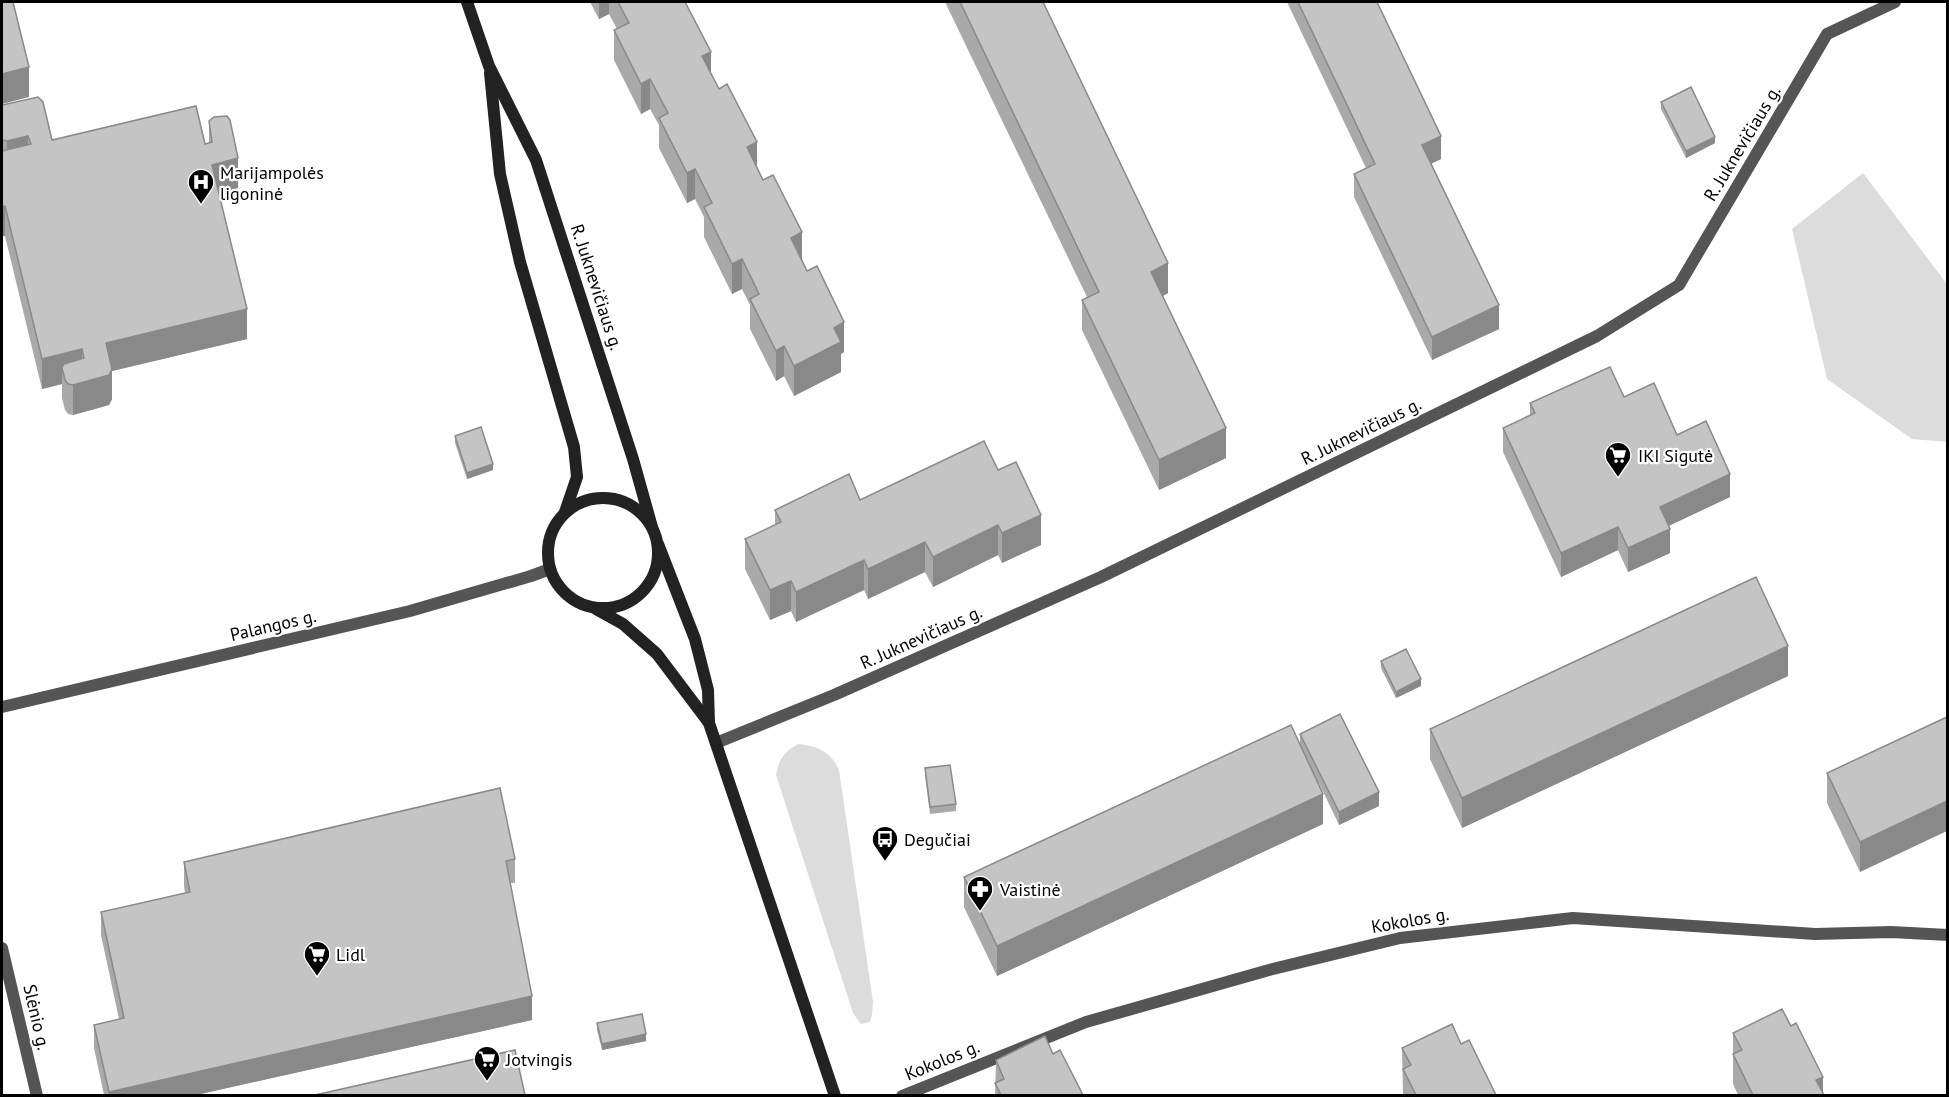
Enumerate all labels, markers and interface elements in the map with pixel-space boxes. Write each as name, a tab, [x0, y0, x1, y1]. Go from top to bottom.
street label: R. Juknevičiaus g.	[1698, 81, 1786, 205]
place label: Marijampolės ligoninė	[220, 161, 324, 205]
hospital icon: Marijampolės ligoninė	[186, 167, 216, 205]
street label: R. Juknevičiaus g.	[566, 221, 628, 353]
street label: R. Juknevičiaus g.	[1297, 392, 1425, 470]
supermarket icon: IKI Sigutė	[1603, 440, 1633, 478]
place label: IKI Sigutė	[1638, 444, 1713, 467]
street label: R. Juknevičiaus g.	[856, 600, 986, 674]
street label: Palangos g.	[228, 604, 318, 646]
bus stop icon: Degučiai	[870, 824, 900, 862]
place label: Degučiai	[904, 828, 971, 851]
pharmacy icon: Vaistinė	[965, 874, 995, 912]
place label: Vaistinė	[999, 878, 1061, 901]
street label: Kokolos g.	[1369, 902, 1451, 938]
supermarket icon: Lidl	[302, 939, 332, 977]
place label: Lidl	[336, 943, 366, 966]
street label: Slėnio g.	[18, 982, 56, 1052]
street label: Kokolos g.	[901, 1035, 983, 1085]
supermarket icon: Jotvingis	[472, 1044, 502, 1082]
place label: Jotvingis	[505, 1048, 572, 1071]

